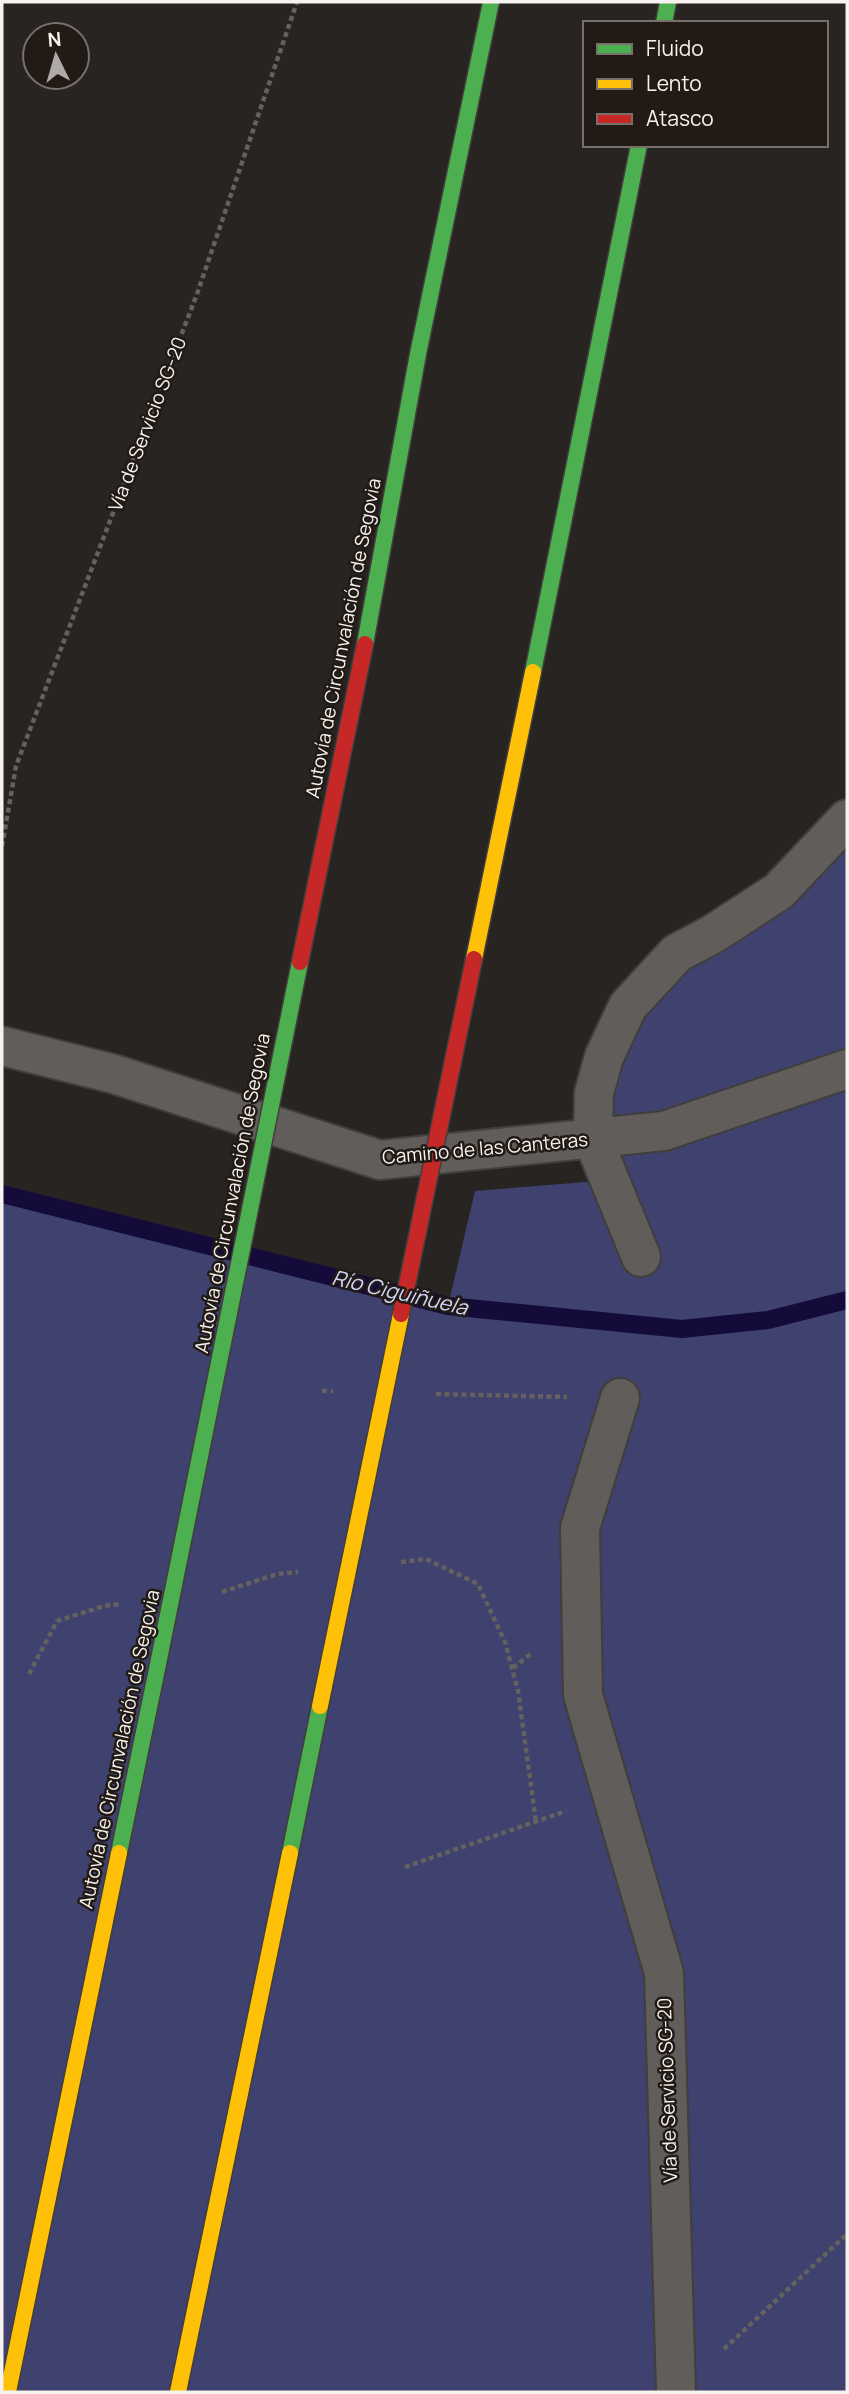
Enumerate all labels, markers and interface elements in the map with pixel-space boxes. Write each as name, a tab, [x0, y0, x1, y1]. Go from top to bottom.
north arrow	[21, 21, 91, 91]
legend	[583, 21, 828, 147]
text: N	[47, 26, 62, 53]
text: Fluido	[646, 34, 704, 62]
text: Lento	[646, 69, 702, 97]
text: Atasco	[646, 104, 714, 132]
street label: Vía de Servicio SG-20	[102, 333, 192, 515]
street label: Autovía de Circunvalación de Segovia	[299, 476, 387, 800]
street label: Autovía de Circunvalación de Segovia	[188, 1031, 276, 1355]
street label: Camino de las Canteras	[381, 1126, 589, 1170]
water label: Río Ciguiñuela	[329, 1263, 472, 1321]
street label: Autovía de Circunvalación de Segovia	[72, 1587, 166, 1911]
street label: Vía de Servicio SG-20	[651, 1997, 683, 2183]

